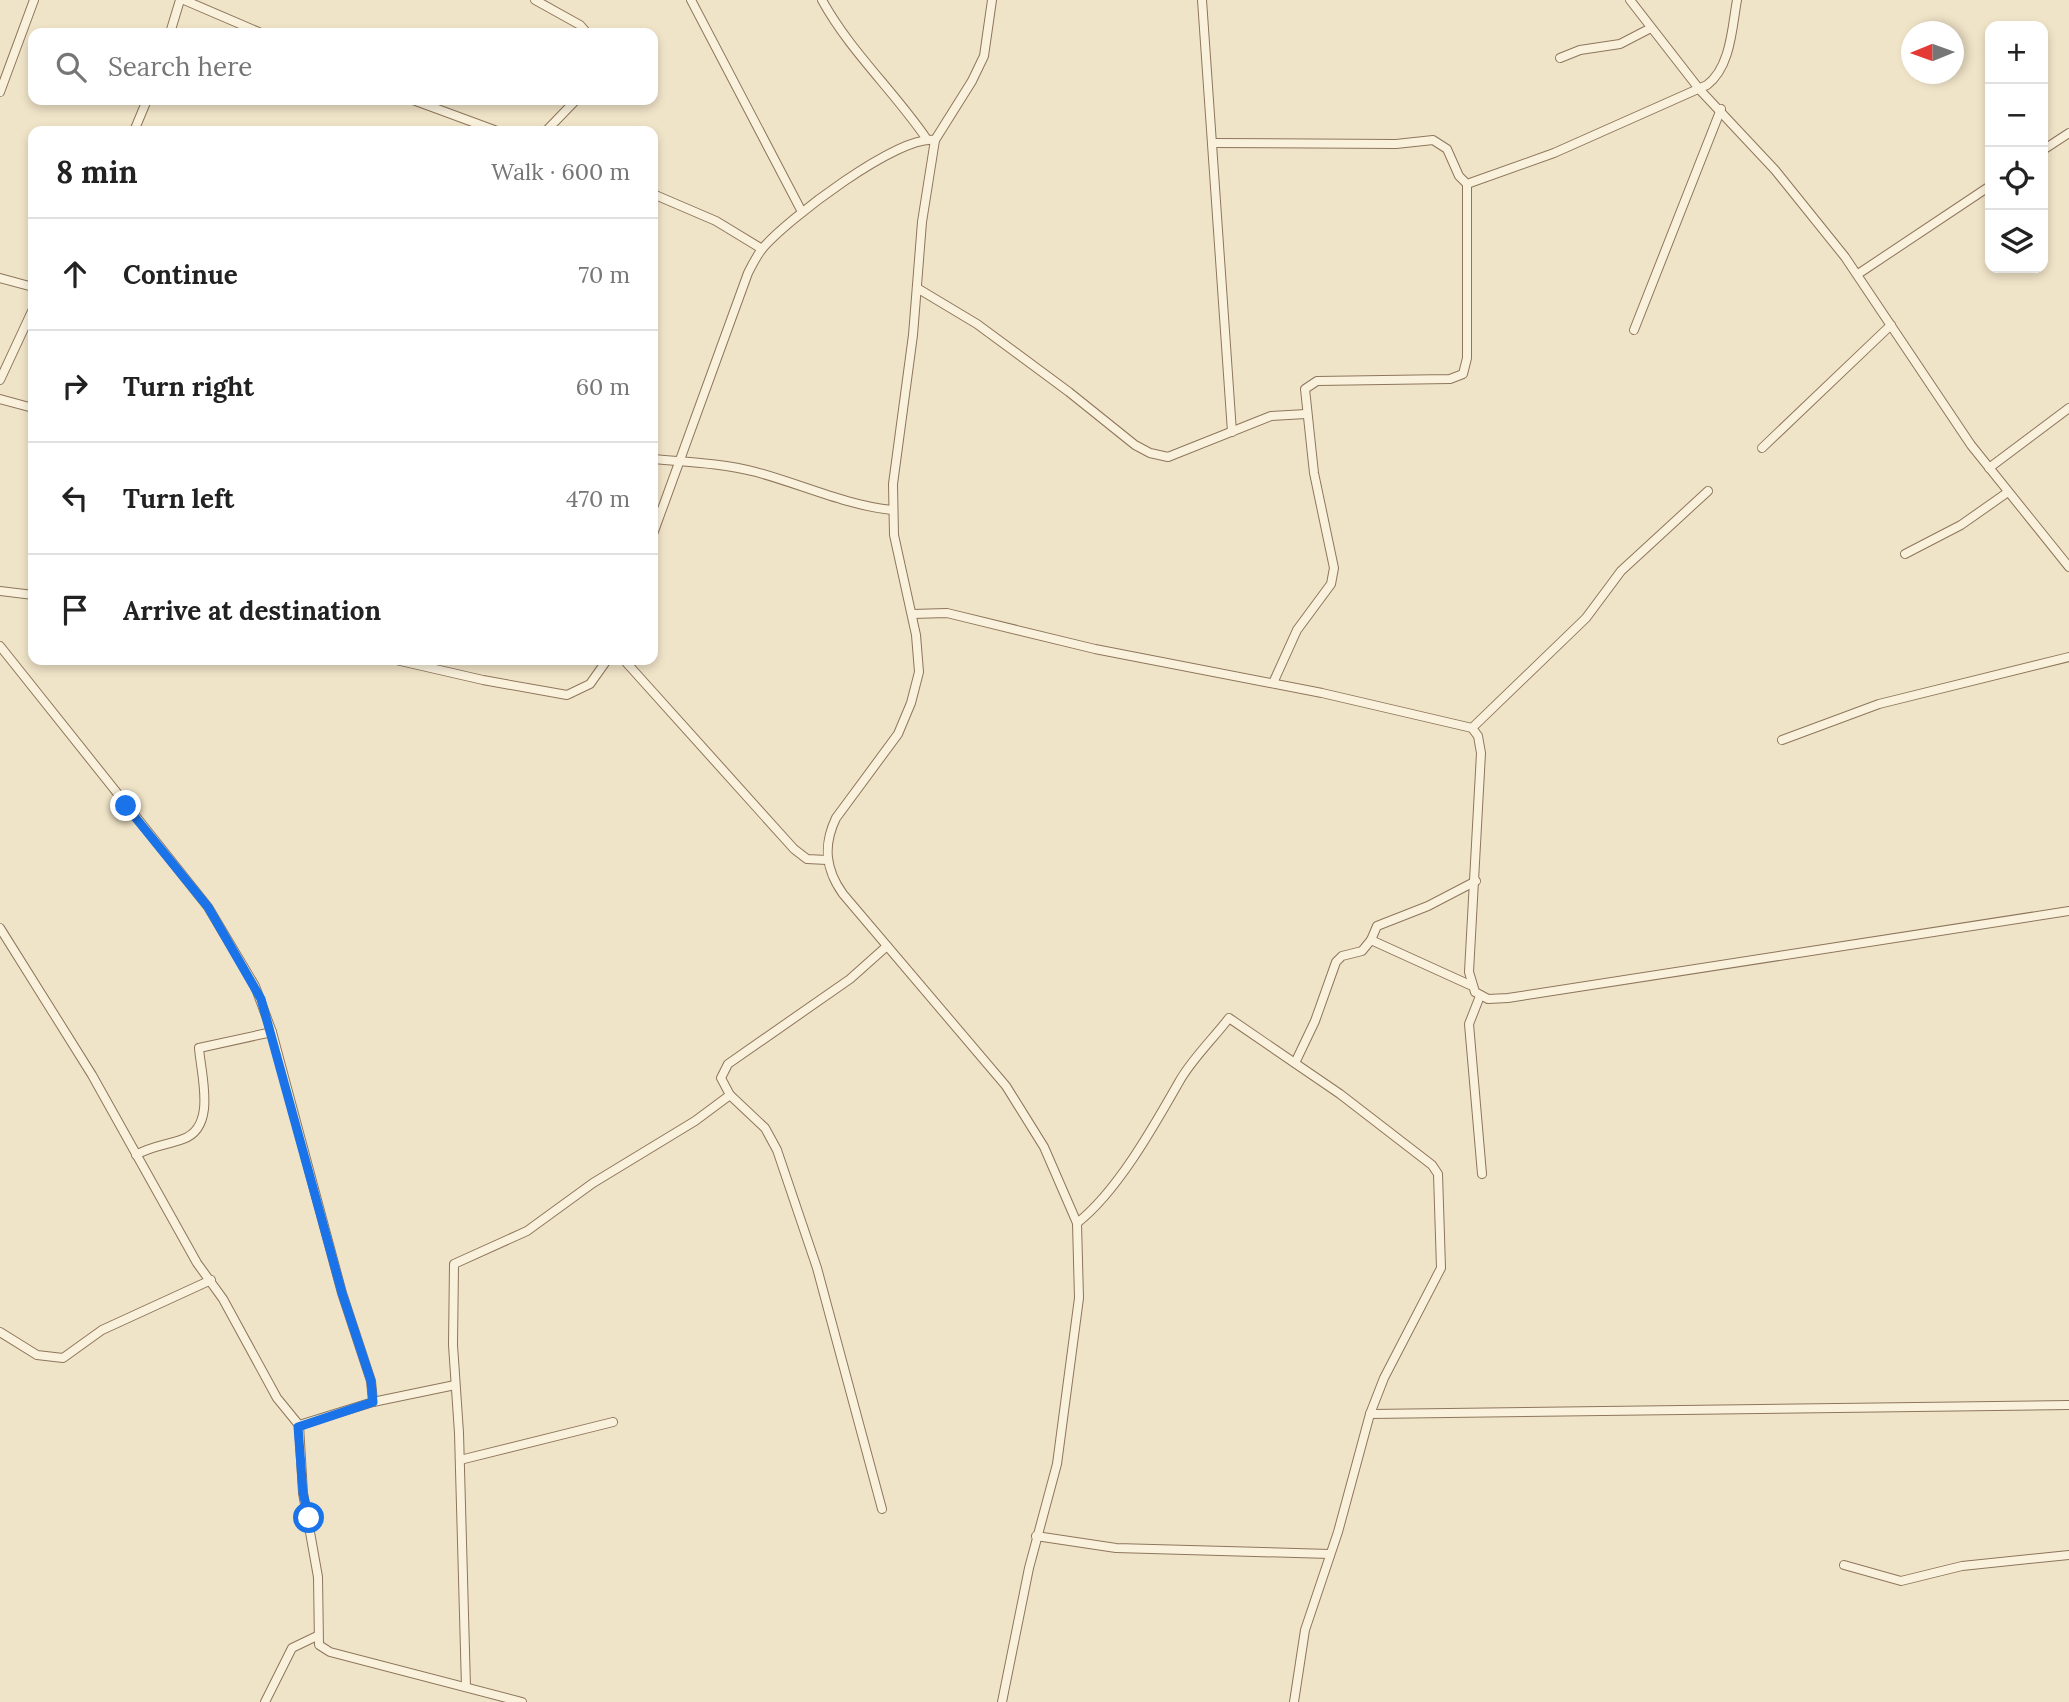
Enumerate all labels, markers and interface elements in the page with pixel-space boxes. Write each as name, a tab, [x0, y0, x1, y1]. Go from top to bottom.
north arrow	[1901, 21, 1964, 84]
map controls	[1985, 21, 2048, 273]
button: +	[1985, 21, 2048, 84]
search box	[28, 28, 658, 105]
icon: search	[52, 48, 90, 86]
text: Search here	[108, 50, 252, 83]
button: −	[1985, 84, 2048, 147]
button: locate	[1985, 147, 2048, 210]
text: 8 min	[56, 153, 138, 191]
text: Walk · 600 m	[491, 157, 630, 186]
button: layers	[1985, 210, 2048, 273]
icon: ahead	[56, 255, 94, 293]
text: Continue	[123, 258, 238, 291]
text: 70 m	[579, 260, 630, 289]
icon: right	[56, 367, 94, 405]
text: Turn right	[123, 370, 254, 403]
text: 60 m	[576, 372, 630, 401]
icon: left	[56, 479, 94, 517]
text: Turn left	[123, 482, 234, 515]
text: 470 m	[566, 484, 630, 513]
icon: arrive	[56, 591, 94, 629]
text: Arrive at destination	[123, 594, 381, 627]
route end	[110, 790, 141, 821]
route start	[293, 1502, 324, 1533]

